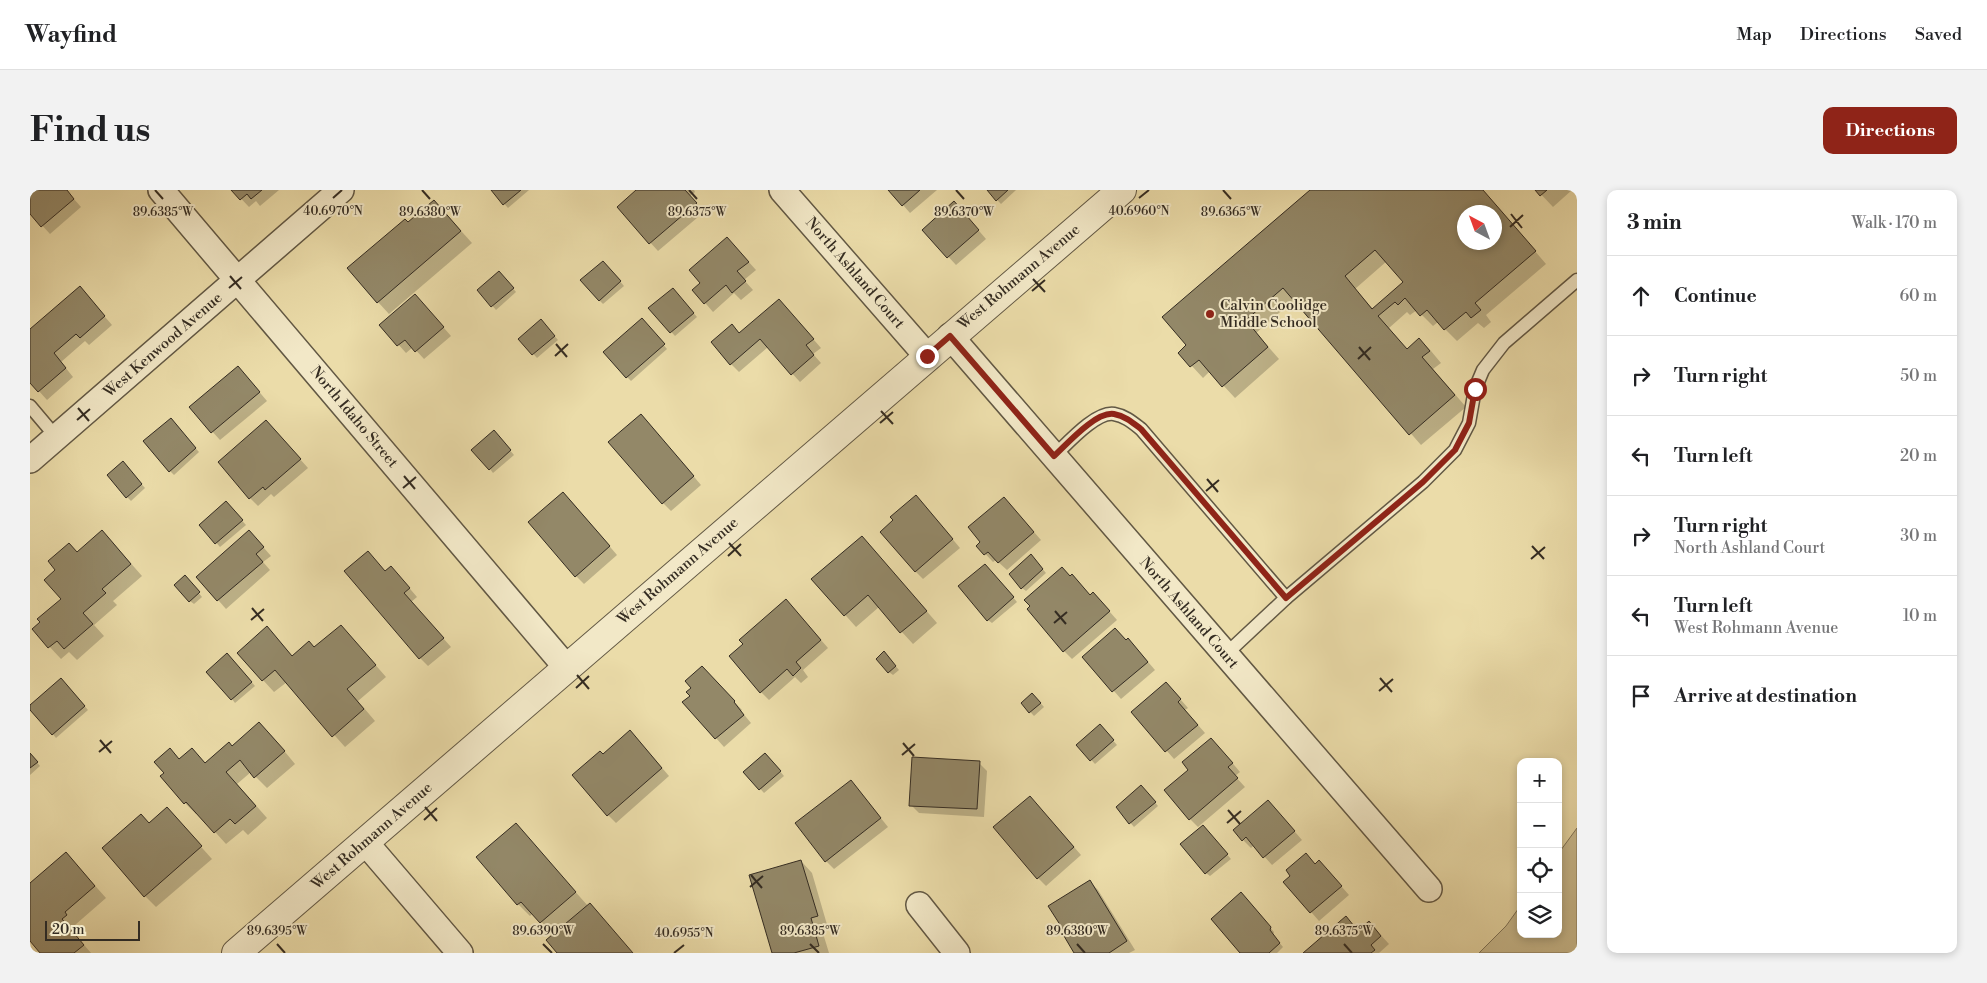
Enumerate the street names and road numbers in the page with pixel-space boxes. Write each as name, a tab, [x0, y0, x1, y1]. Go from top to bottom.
street label: North Ashland Court	[801, 213, 909, 333]
street label: West Rohmann Avenue	[953, 220, 1084, 334]
street label: West Kenwood Avenue	[99, 288, 226, 402]
street label: North Idaho Street	[306, 362, 402, 472]
street label: West Rohmann Avenue	[613, 513, 742, 629]
street label: North Ashland Court	[1135, 553, 1243, 673]
street label: West Rohmann Avenue	[307, 778, 436, 894]

